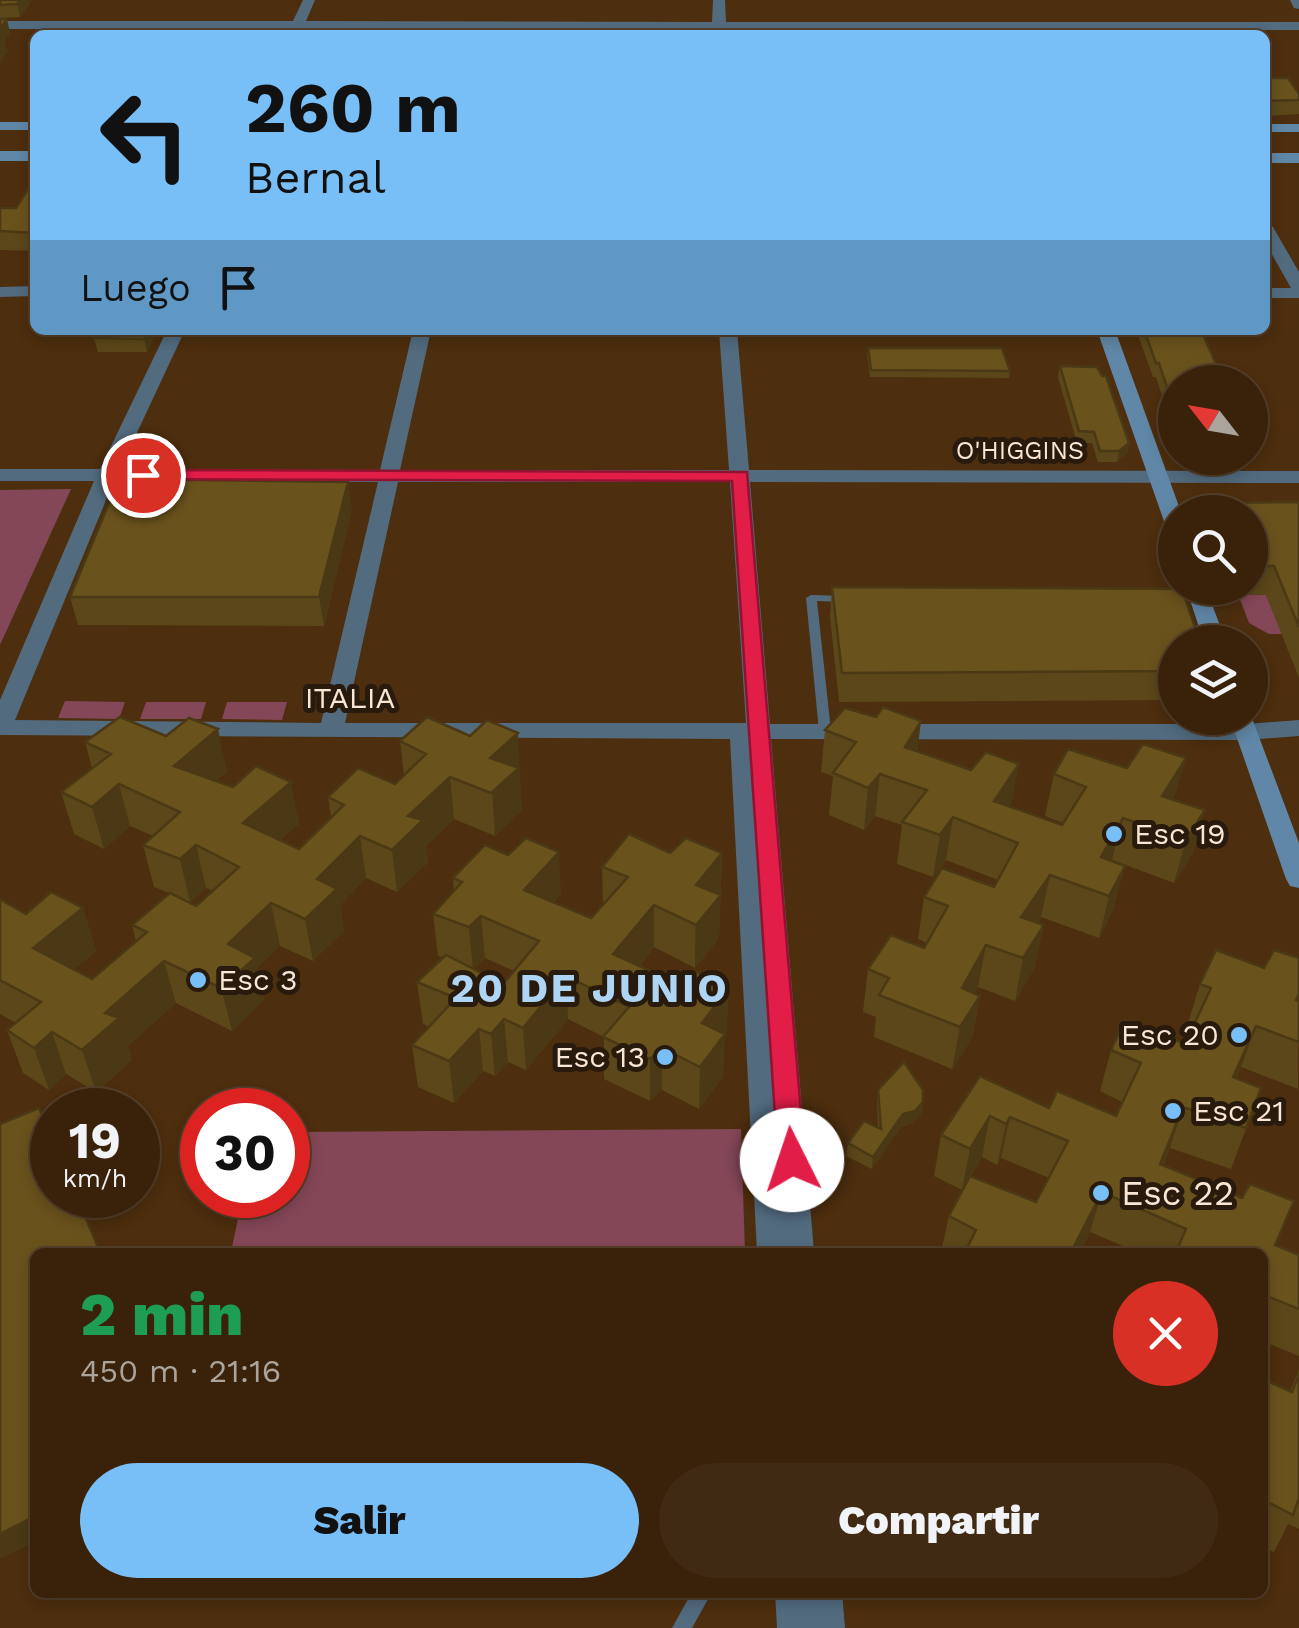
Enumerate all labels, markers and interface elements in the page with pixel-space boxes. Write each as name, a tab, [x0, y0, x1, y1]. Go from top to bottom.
text: 260 m	[245, 67, 461, 149]
icon: left	[80, 70, 210, 200]
text: Bernal	[245, 151, 386, 204]
icon: arrive	[211, 260, 266, 315]
text: Luego	[80, 266, 191, 310]
north arrow	[1158, 365, 1268, 475]
map controls	[1158, 365, 1268, 735]
pin	[101, 433, 186, 518]
street label: O'HIGGINS	[956, 436, 1084, 465]
icon: arrive	[116, 448, 171, 503]
button: search	[1158, 495, 1268, 605]
button: layers	[1158, 625, 1268, 735]
street label: ITALIA	[305, 680, 396, 715]
place label: Esc 19	[1134, 816, 1226, 851]
marker: Esc 19	[1103, 823, 1125, 845]
place label: Esc 3	[218, 962, 297, 997]
district label: 20 DE JUNIO	[451, 965, 729, 1012]
marker: Esc 3	[187, 969, 209, 991]
place label: Esc 20	[1121, 1017, 1219, 1052]
marker: Esc 20	[1228, 1024, 1250, 1046]
place label: Esc 13	[554, 1039, 645, 1074]
marker: Esc 13	[654, 1046, 676, 1068]
speed limit sign: 30	[180, 1088, 310, 1218]
place label: Esc 21	[1193, 1093, 1284, 1128]
marker: Esc 21	[1162, 1100, 1184, 1122]
position arrow	[740, 1108, 844, 1212]
text: 19	[69, 1111, 121, 1170]
text: km/h	[63, 1164, 127, 1193]
place label: Esc 22	[1121, 1172, 1234, 1214]
marker: Esc 22	[1090, 1182, 1112, 1204]
text: 2 min	[80, 1279, 244, 1350]
button: close	[1113, 1281, 1218, 1386]
text: 450 m · 21:16	[80, 1352, 281, 1390]
button: Salir	[80, 1463, 639, 1578]
button: Compartir	[659, 1463, 1218, 1578]

